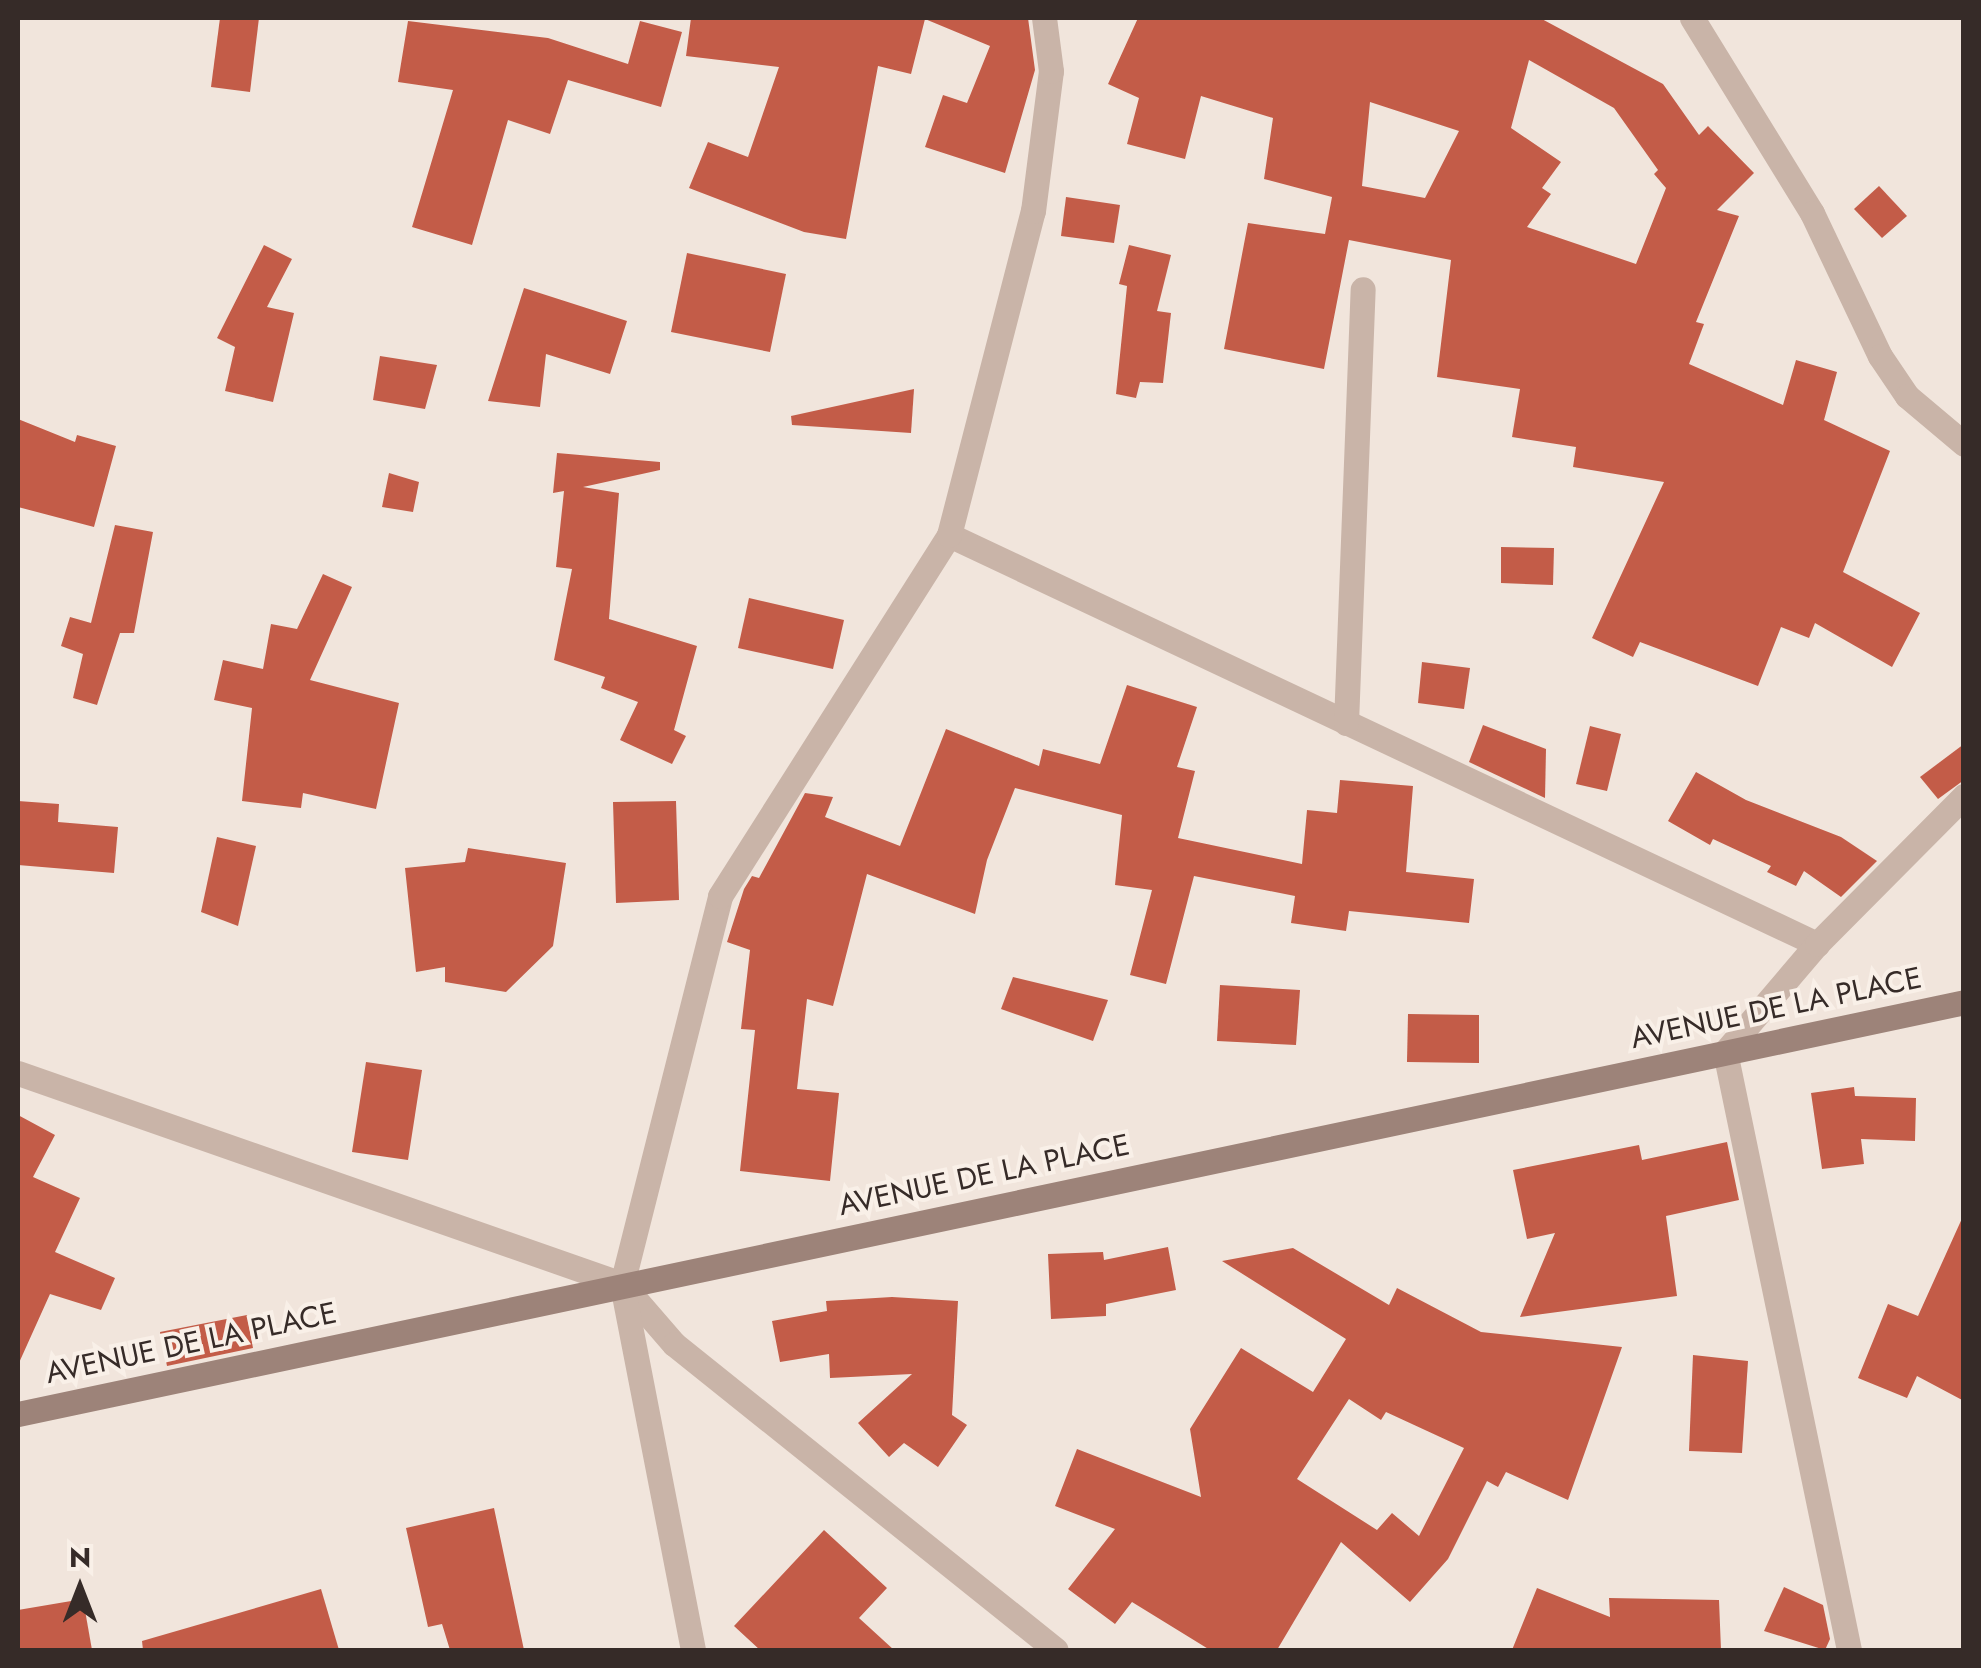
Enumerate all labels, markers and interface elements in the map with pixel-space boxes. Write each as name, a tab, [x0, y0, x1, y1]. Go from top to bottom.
street label: AVENUE DE LA PLACE	[1627, 960, 1925, 1056]
street label: AVENUE DE LA PLACE	[835, 1127, 1133, 1223]
street label: AVENUE DE LA PLACE	[42, 1295, 340, 1391]
text: N	[69, 1537, 91, 1578]
north arrow	[30, 1538, 130, 1638]

